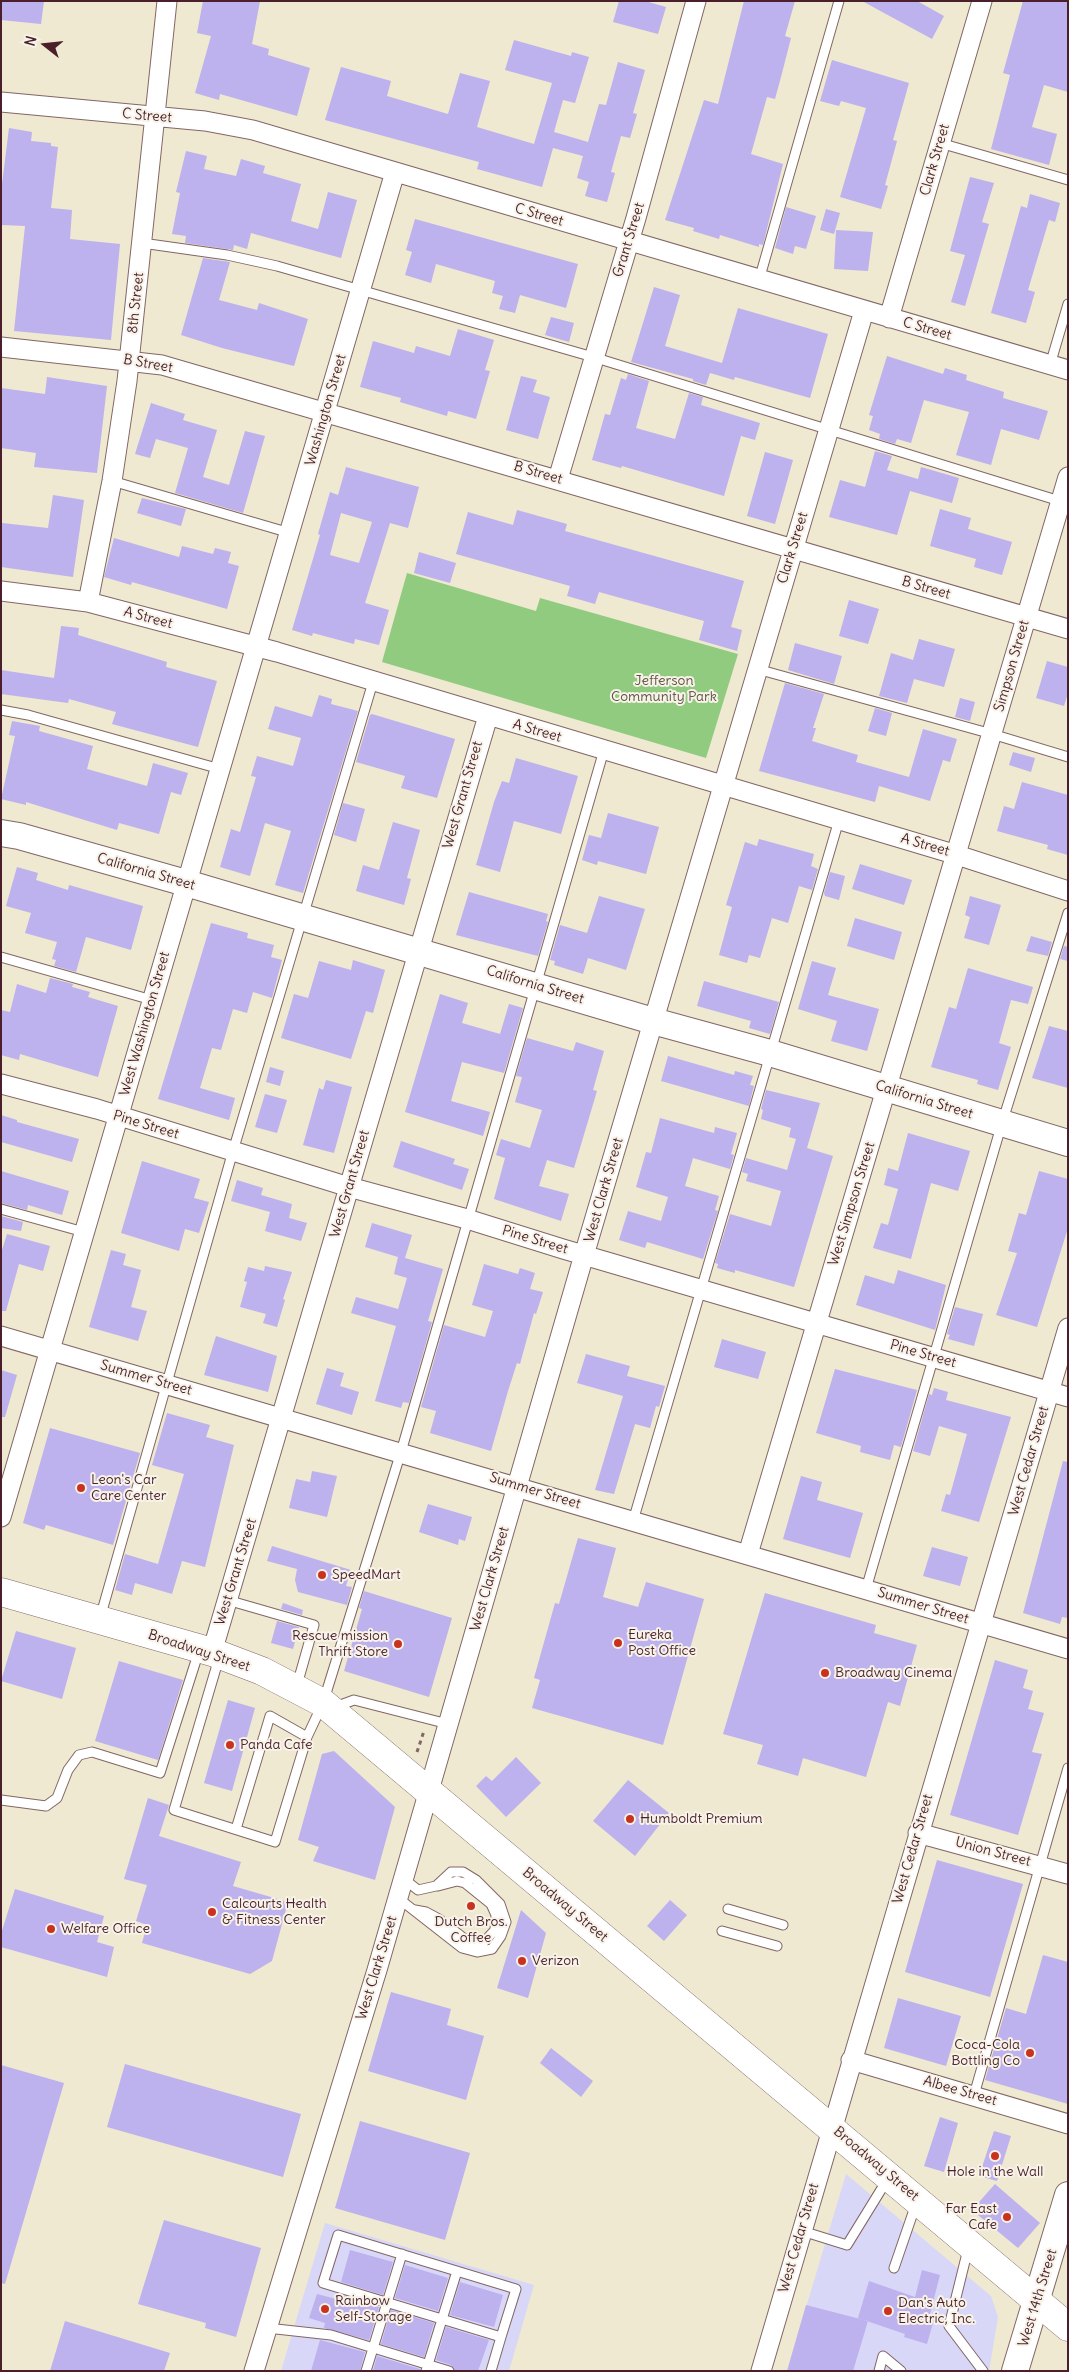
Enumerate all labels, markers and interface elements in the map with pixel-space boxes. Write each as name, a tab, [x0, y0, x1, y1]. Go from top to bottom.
north arrow	[20, 20, 70, 70]
text: N	[21, 34, 41, 48]
street label: C Street	[121, 105, 173, 127]
street label: Clark Street	[917, 122, 953, 198]
street label: C Street	[513, 200, 565, 230]
street label: Grant Street	[610, 201, 648, 279]
street label: 8th Street	[124, 272, 148, 334]
street label: C Street	[901, 314, 953, 344]
street label: B Street	[122, 351, 174, 377]
street label: Washington Street	[302, 352, 350, 468]
street label: B Street	[512, 458, 564, 488]
street label: Clark Street	[774, 510, 812, 586]
street label: B Street	[900, 573, 952, 603]
street label: A Street	[122, 603, 174, 633]
street label: Simpson Street	[991, 618, 1033, 714]
park label: Jefferson Community Park	[611, 673, 717, 706]
street label: A Street	[511, 716, 563, 746]
street label: West Grant Street	[440, 739, 486, 851]
street label: A Street	[899, 830, 951, 860]
street label: California Street	[95, 850, 197, 894]
street label: West Washington Street	[116, 950, 174, 1098]
street label: California Street	[484, 962, 586, 1008]
street label: California Street	[873, 1077, 975, 1123]
street label: Pine Street	[111, 1107, 181, 1143]
street label: West Grant Street	[327, 1128, 373, 1240]
street label: West Clark Street	[581, 1136, 627, 1244]
street label: West Simpson Street	[825, 1140, 879, 1268]
street label: Pine Street	[500, 1222, 570, 1258]
street label: Pine Street	[888, 1337, 958, 1371]
street label: Summer Street	[98, 1357, 194, 1399]
street label: West Cedar Street	[1005, 1404, 1053, 1518]
street label: Summer Street	[487, 1469, 583, 1513]
place label: Leon's Car Care Center	[91, 1472, 166, 1504]
marker: Leon's Car Care Center	[75, 1482, 87, 1494]
street label: West Grant Street	[212, 1516, 260, 1628]
street label: West Clark Street	[467, 1525, 513, 1633]
place label: SpeedMart	[332, 1567, 401, 1583]
marker: SpeedMart	[316, 1569, 328, 1581]
street label: Summer Street	[875, 1584, 971, 1628]
street label: Broadway Street	[146, 1627, 252, 1675]
place label: Eureka Post Office	[628, 1627, 696, 1660]
place label: Rescue mission Thrift Store	[292, 1628, 388, 1660]
marker: Eureka Post Office	[612, 1637, 624, 1649]
marker: Rescue mission Thrift Store	[392, 1638, 404, 1650]
place label: Broadway Cinema	[835, 1665, 952, 1681]
marker: Broadway Cinema	[819, 1667, 831, 1679]
place label: Panda Cafe	[240, 1737, 313, 1753]
marker: Panda Cafe	[224, 1739, 236, 1751]
street label: West Cedar Street	[889, 1792, 937, 1906]
place label: Humboldt Premium	[640, 1811, 763, 1827]
marker: Humboldt Premium	[624, 1813, 636, 1825]
street label: Union Street	[953, 1834, 1033, 1870]
street label: Broadway Street	[519, 1864, 611, 1946]
place label: Calcourts Health & Fitness Center	[222, 1896, 327, 1928]
marker: Dutch Bros. Coffee	[465, 1900, 477, 1912]
marker: Calcourts Health & Fitness Center	[206, 1906, 218, 1918]
street label: West Clark Street	[353, 1914, 401, 2022]
place label: Dutch Bros. Coffee	[434, 1914, 508, 1946]
place label: Welfare Office	[61, 1921, 150, 1937]
marker: Welfare Office	[45, 1923, 57, 1935]
place label: Verizon	[532, 1953, 579, 1969]
marker: Verizon	[516, 1955, 528, 1967]
place label: Coca-Cola Bottling Co	[951, 2037, 1020, 2070]
marker: Coca-Cola Bottling Co	[1024, 2047, 1036, 2059]
street label: Albee Street	[921, 2073, 999, 2109]
street label: Broadway Street	[830, 2123, 922, 2205]
marker: Hole in the Wall	[989, 2150, 1001, 2162]
place label: Hole in the Wall	[947, 2164, 1043, 2180]
street label: West Cedar Street	[775, 2181, 823, 2295]
place label: Far East Cafe	[946, 2201, 997, 2234]
marker: Far East Cafe	[1001, 2211, 1013, 2223]
street label: West 14th Street	[1015, 2247, 1061, 2349]
place label: Rainbow Self-Storage	[335, 2293, 412, 2326]
place label: Dan's Auto Electric, Inc.	[898, 2295, 975, 2328]
marker: Rainbow Self-Storage	[319, 2303, 331, 2315]
marker: Dan's Auto Electric, Inc.	[882, 2305, 894, 2317]

